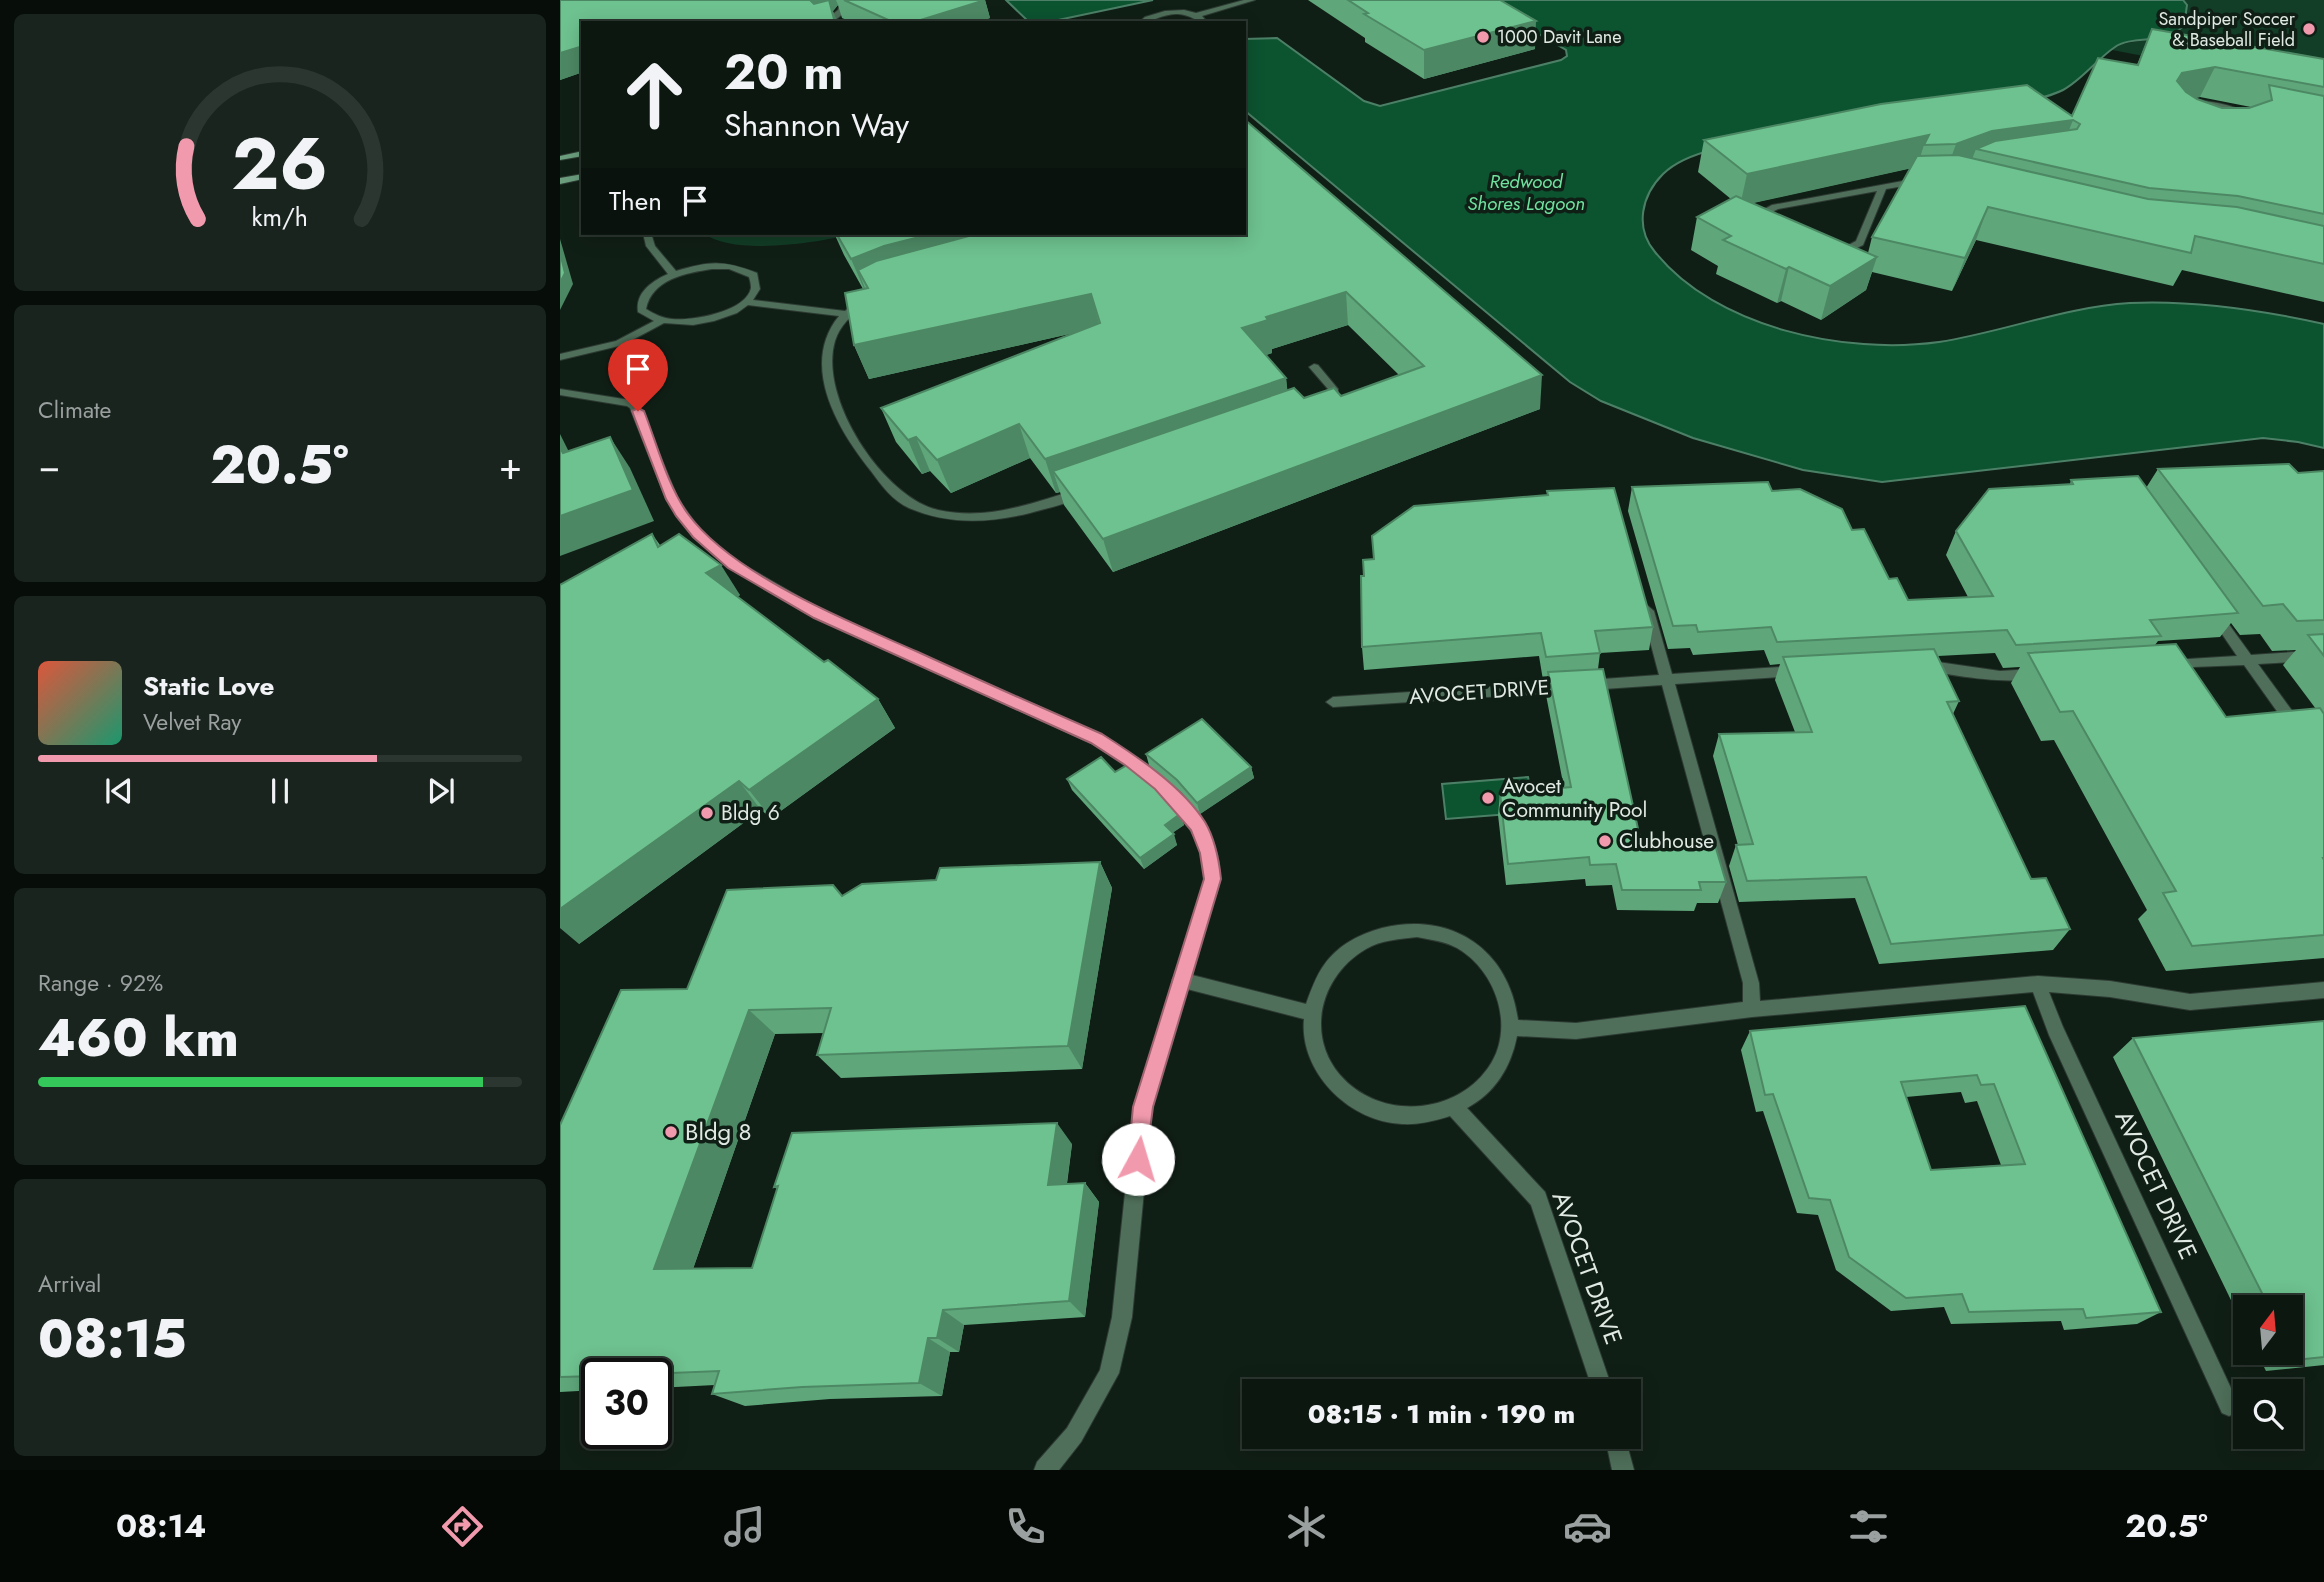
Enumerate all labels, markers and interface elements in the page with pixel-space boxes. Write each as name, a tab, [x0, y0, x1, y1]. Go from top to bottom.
place label: Sandpiper Soccer & Baseball Field	[2158, 6, 2296, 53]
marker: Sandpiper Soccer & Baseball Field	[2301, 21, 2317, 37]
place label: 1000 Davit Lane	[1497, 24, 1622, 50]
marker: 1000 Davit Lane	[1475, 29, 1491, 45]
text: 20 m	[724, 37, 843, 107]
icon: ahead	[609, 49, 700, 140]
text: Shannon Way	[724, 102, 909, 148]
text: 26	[232, 111, 328, 216]
water label: Redwood Shores Lagoon	[1467, 168, 1585, 217]
text: Then	[609, 182, 662, 220]
icon: arrive	[676, 182, 714, 220]
text: km/h	[252, 198, 308, 234]
pin	[608, 339, 668, 411]
icon: arrive	[619, 350, 657, 388]
text: Climate	[38, 393, 111, 427]
text: 20.5°	[210, 427, 349, 503]
text: −	[38, 438, 60, 493]
text: +	[499, 438, 522, 493]
text: Static Love	[143, 667, 275, 705]
street label: AVOCET DRIVE	[1408, 672, 1550, 712]
text: Velvet Ray	[143, 705, 241, 739]
place label: Avocet Community Pool	[1502, 771, 1647, 825]
icon: previous	[100, 772, 138, 810]
icon: pause	[261, 772, 299, 810]
icon: next	[422, 772, 460, 810]
marker: Avocet Community Pool	[1480, 790, 1496, 806]
place label: Bldg 6	[721, 798, 780, 828]
marker: Bldg 6	[699, 805, 715, 821]
place label: Clubhouse	[1619, 826, 1714, 856]
marker: Clubhouse	[1597, 833, 1613, 849]
text: Range · 92%	[38, 966, 163, 1000]
text: 460 km	[38, 1000, 239, 1076]
street label: AVOCET DRIVE	[2107, 1105, 2206, 1265]
place label: Bldg 8	[685, 1114, 752, 1149]
position arrow	[1101, 1122, 1175, 1196]
marker: Bldg 8	[663, 1124, 679, 1140]
street label: AVOCET DRIVE	[1544, 1186, 1631, 1349]
text: Arrival	[38, 1267, 101, 1301]
north arrow	[2233, 1295, 2303, 1365]
map controls	[2233, 1295, 2303, 1449]
text: 08:15	[38, 1301, 187, 1377]
speed limit sign: 30	[581, 1358, 672, 1449]
button: search	[2233, 1379, 2303, 1449]
text: 08:15 · 1 min · 190 m	[1308, 1395, 1575, 1433]
icon: directions	[438, 1502, 487, 1551]
icon: music	[720, 1502, 769, 1551]
icon: phone	[1001, 1502, 1050, 1551]
icon: climate	[1282, 1502, 1331, 1551]
icon: car	[1563, 1502, 1612, 1551]
icon: filters	[1844, 1502, 1893, 1551]
text: 08:14	[116, 1503, 206, 1549]
text: 20.5°	[2125, 1503, 2208, 1549]

